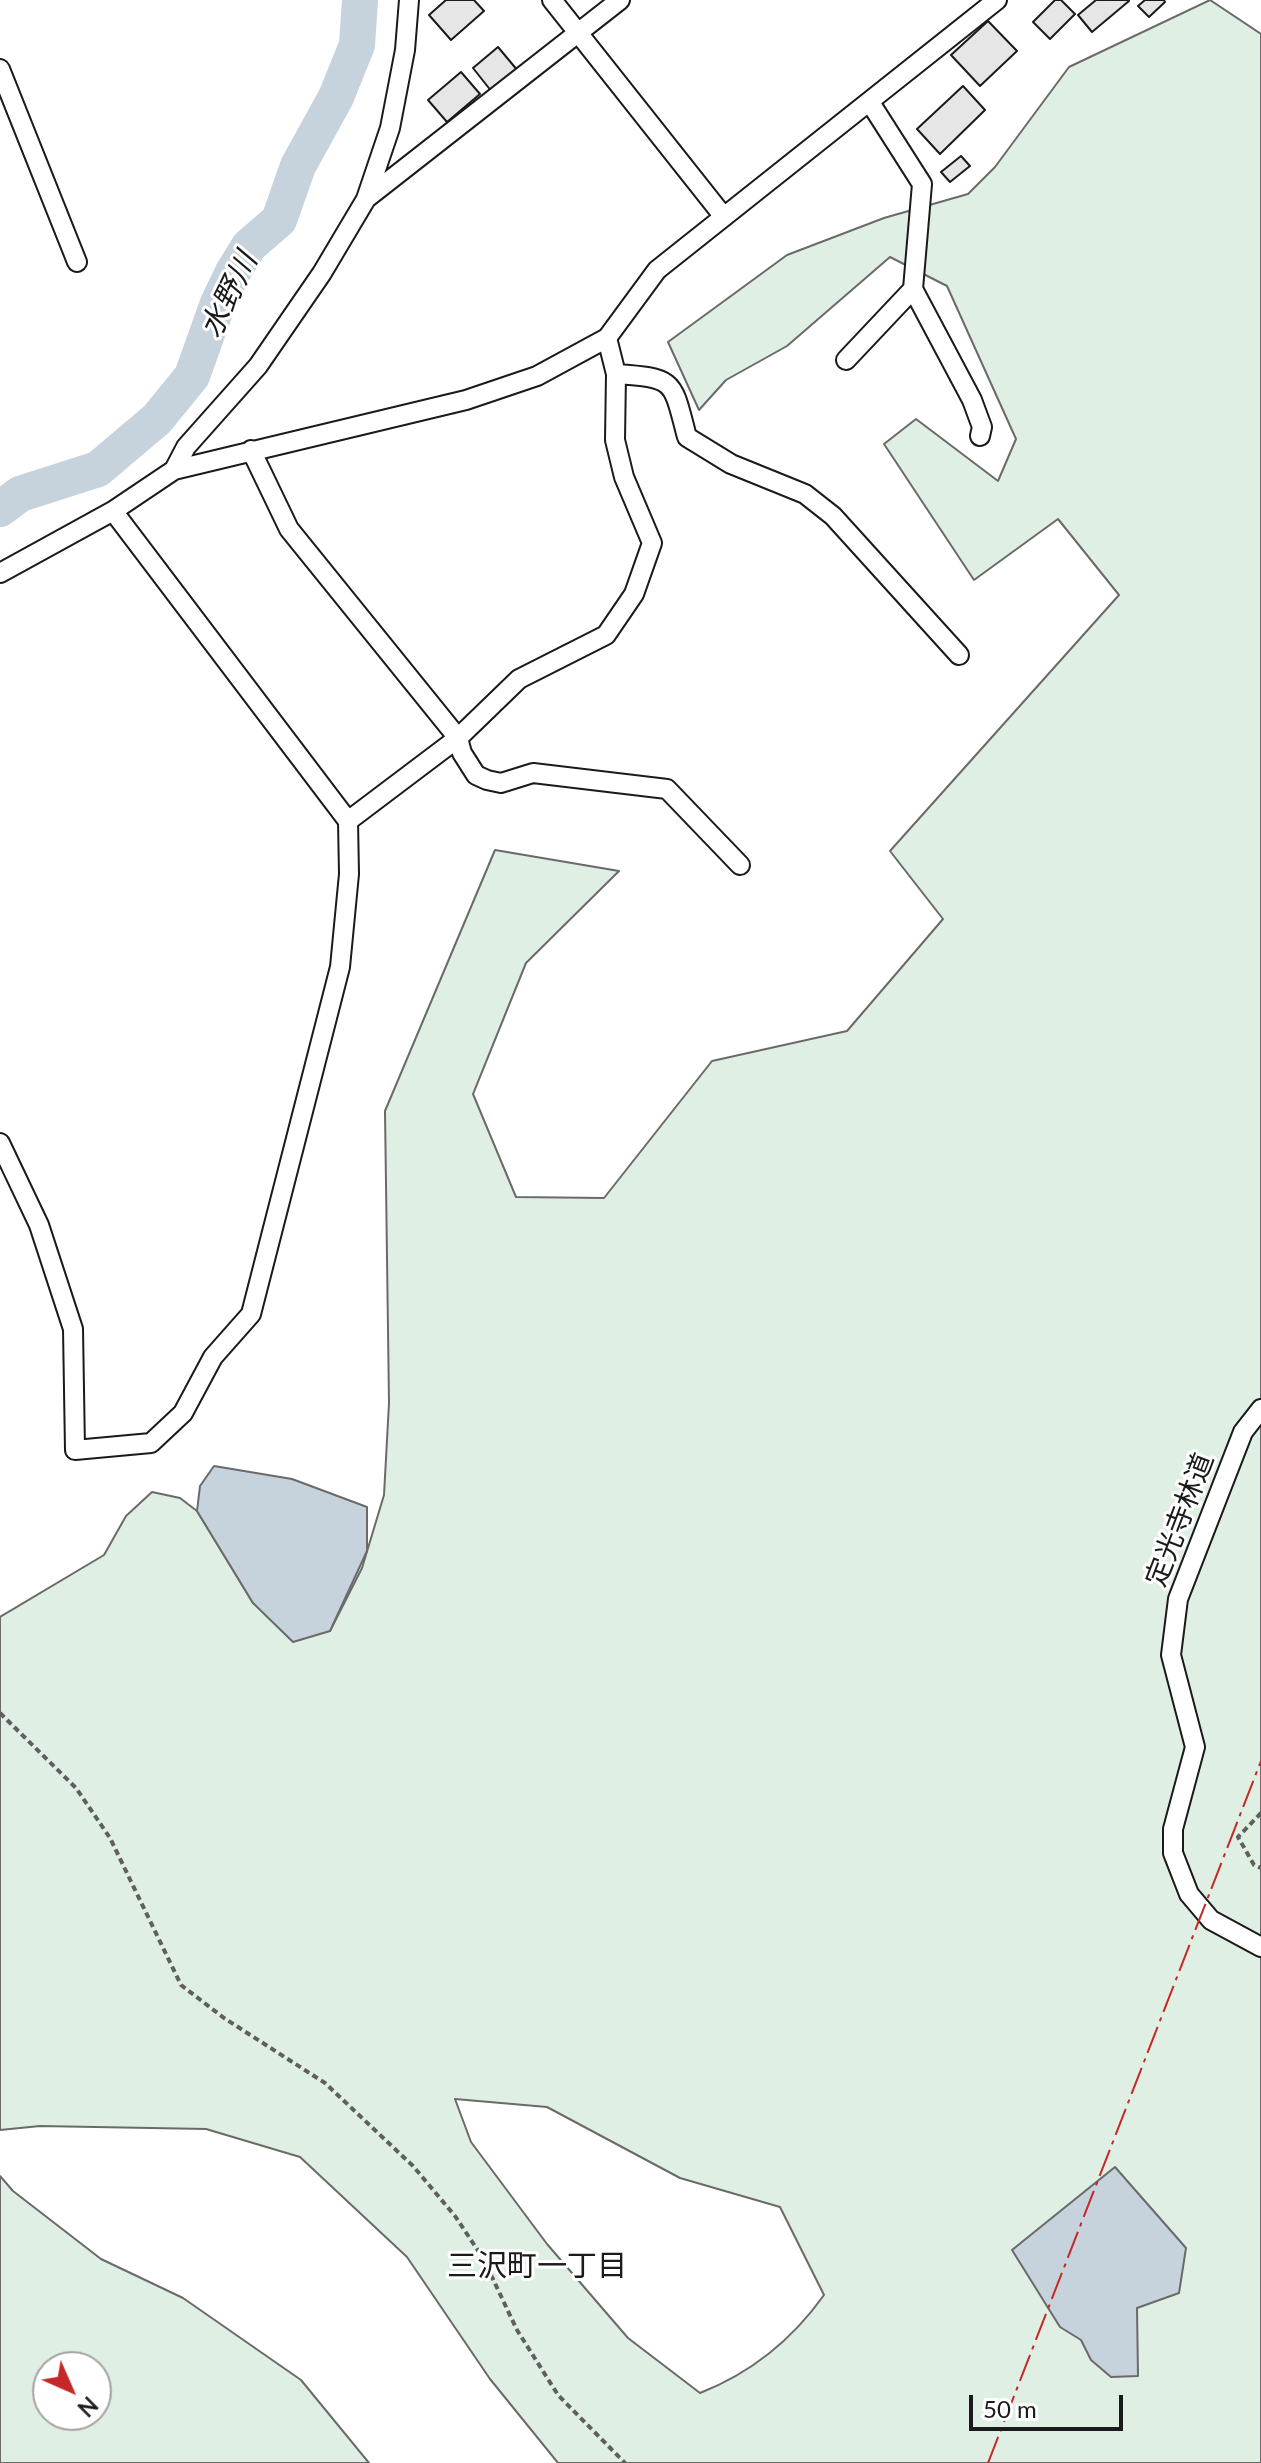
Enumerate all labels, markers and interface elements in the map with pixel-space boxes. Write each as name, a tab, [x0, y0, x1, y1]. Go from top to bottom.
water label: 水野川	[193, 247, 265, 343]
street label: 定光寺林道	[1139, 1449, 1221, 1591]
district label: 三沢町一丁目	[447, 2248, 627, 2284]
north arrow	[32, 2351, 112, 2431]
scale bar	[973, 2379, 1127, 2429]
text: N	[72, 2391, 103, 2422]
text: 50 m	[983, 2394, 1037, 2423]

